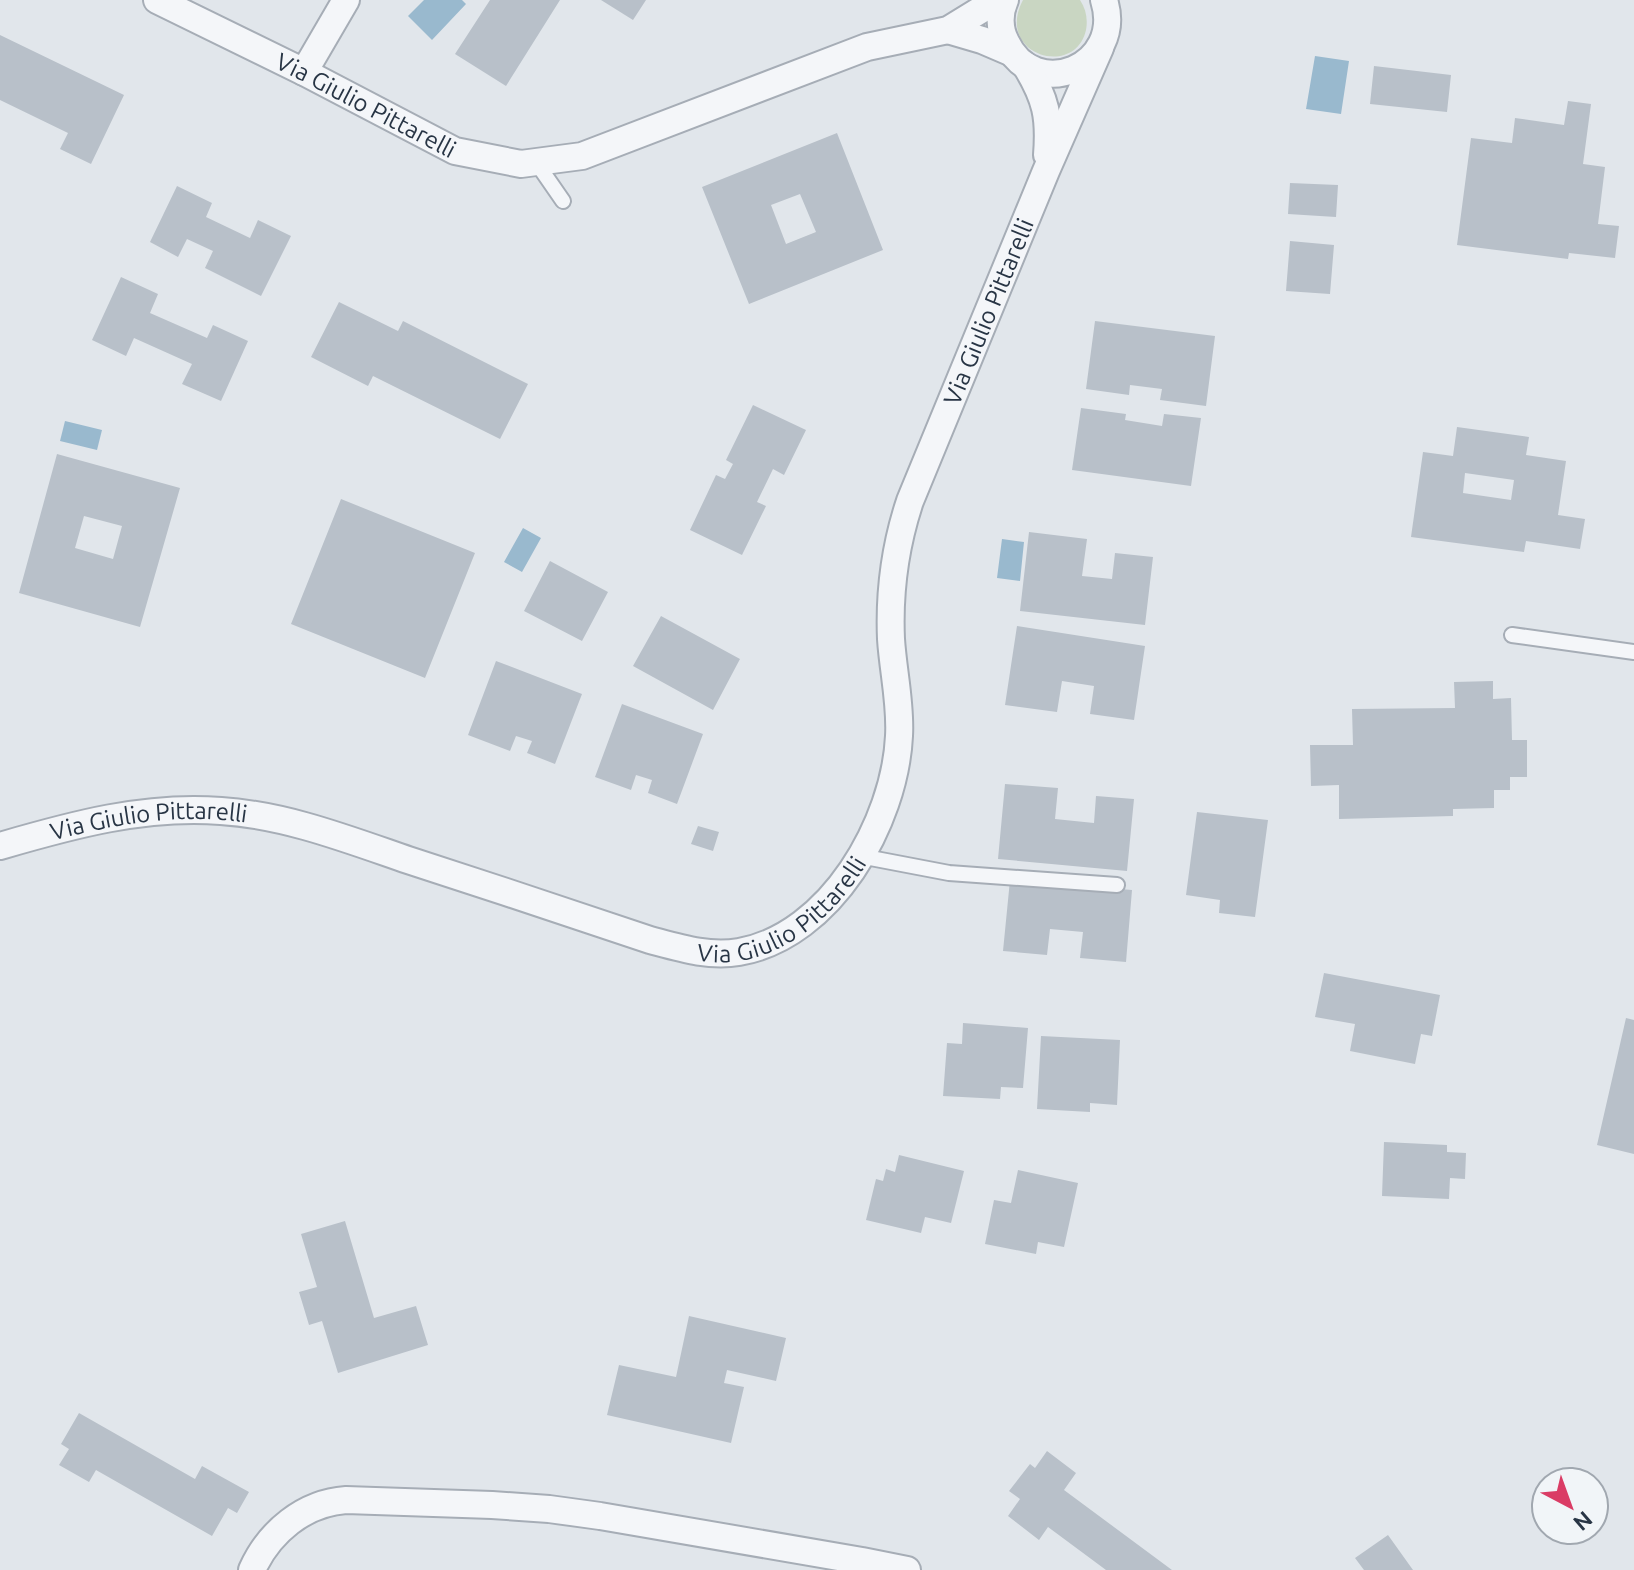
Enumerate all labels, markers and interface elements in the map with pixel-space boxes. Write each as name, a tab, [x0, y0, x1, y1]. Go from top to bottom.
street label: Via Giulio Pittarelli	[272, 47, 461, 163]
street label: Via Giulio Pittarelli	[938, 214, 1038, 409]
street label: Via Giulio Pittarelli	[47, 796, 249, 845]
street label: Via Giulio Pittarelli	[696, 851, 871, 967]
north arrow	[1530, 1466, 1610, 1546]
text: N	[1569, 1507, 1598, 1536]

